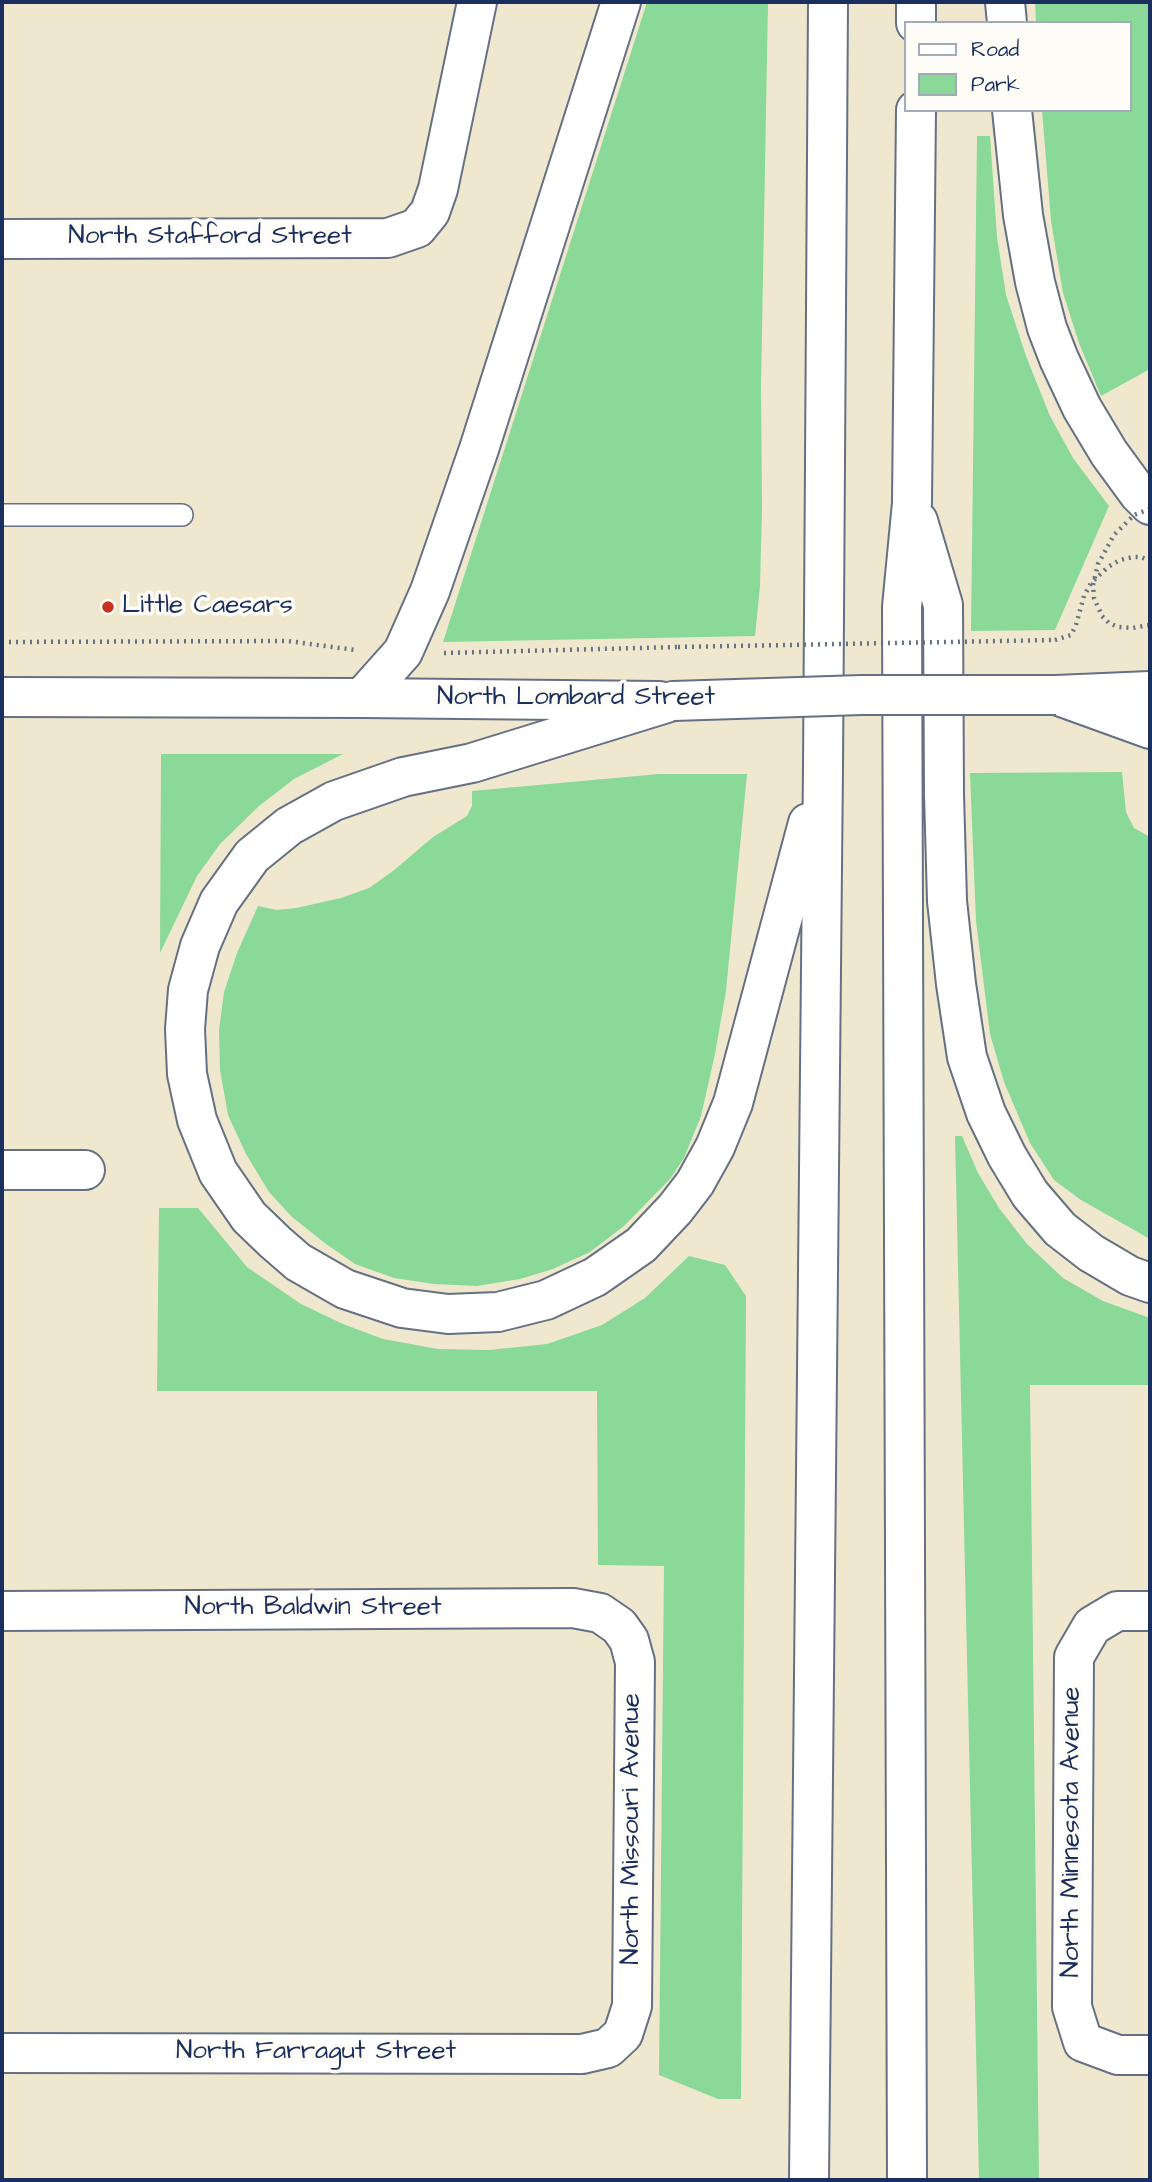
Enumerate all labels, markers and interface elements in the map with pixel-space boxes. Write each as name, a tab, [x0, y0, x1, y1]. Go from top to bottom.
legend	[904, 21, 1131, 112]
text: Road	[971, 35, 1019, 64]
text: Park	[971, 70, 1020, 99]
street label: North Stafford Street	[68, 222, 352, 254]
place label: Little Caesars	[122, 591, 293, 623]
marker: Little Caesars	[100, 599, 116, 615]
street label: North Lombard Street	[437, 683, 715, 715]
street label: North Baldwin Street	[185, 1593, 441, 1625]
street label: North Minnesota Avenue	[1057, 1687, 1089, 1977]
street label: North Missouri Avenue	[617, 1693, 649, 1965]
street label: North Farragut Street	[176, 2037, 456, 2069]

